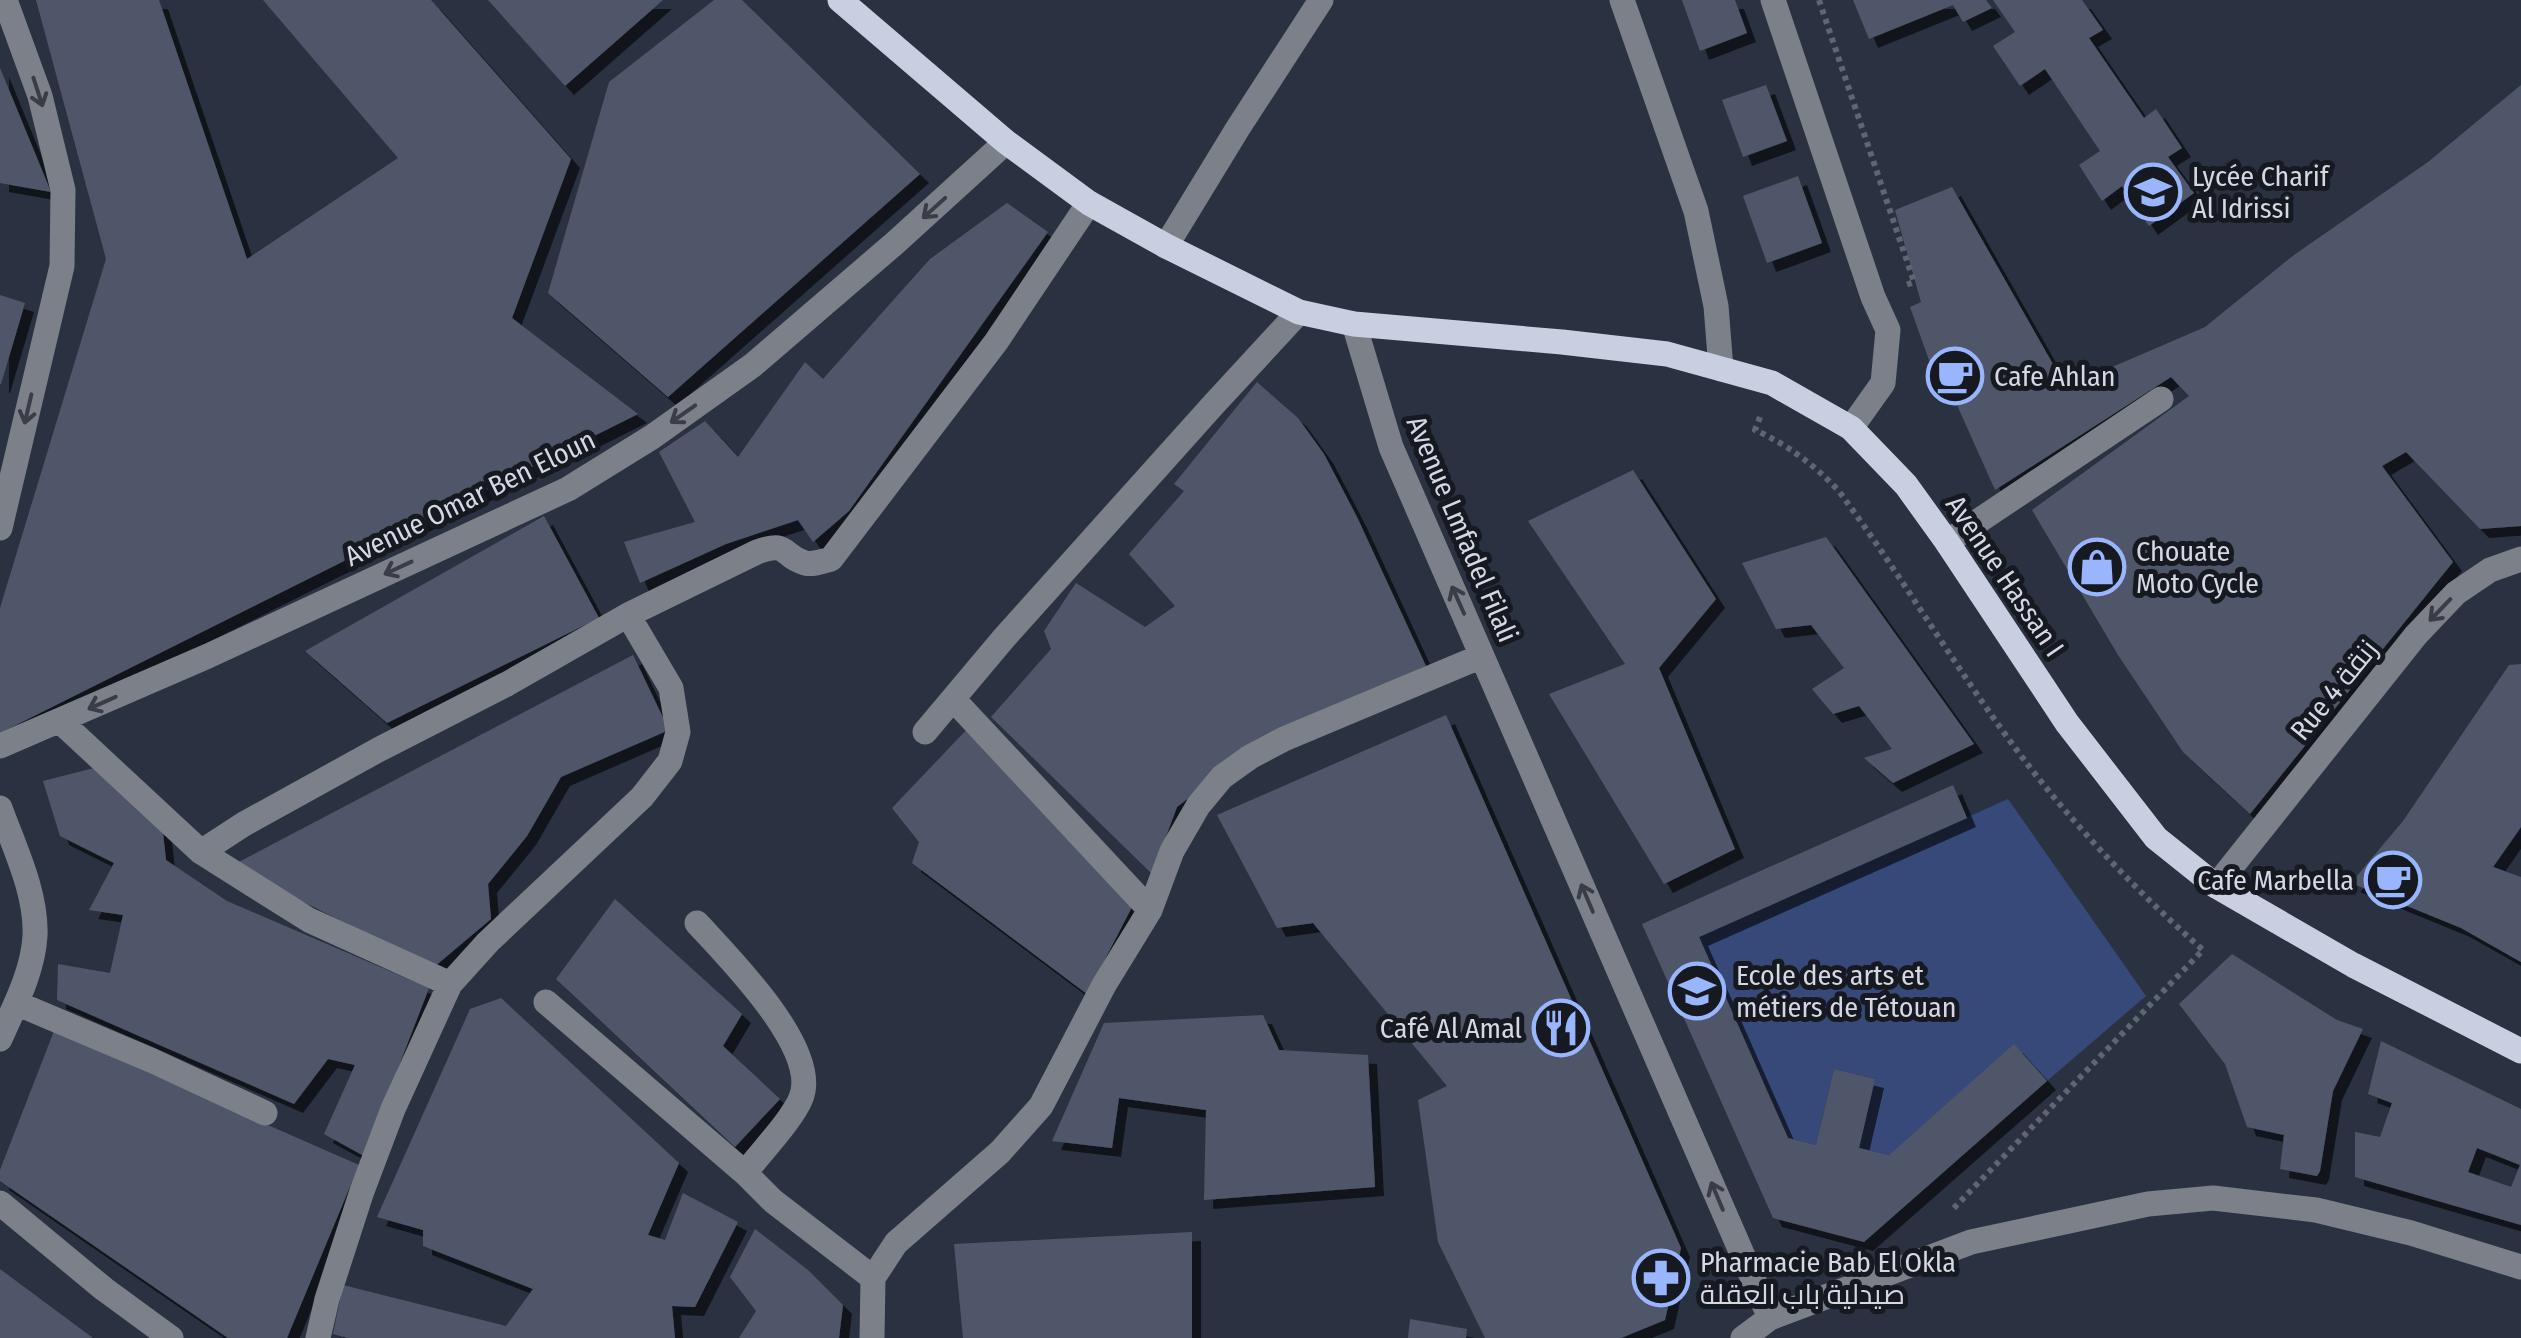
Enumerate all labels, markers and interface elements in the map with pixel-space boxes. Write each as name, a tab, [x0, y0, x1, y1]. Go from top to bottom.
one-way arrow	[30, 75, 48, 107]
place label: Lycée Charif Al Idrissi	[2192, 160, 2331, 225]
school or university icon: Lycée Charif Al Idrissi	[2123, 162, 2183, 222]
one-way arrow	[922, 196, 947, 219]
cafe icon: Cafe Ahlan	[1925, 346, 1985, 406]
place label: Cafe Ahlan	[1994, 360, 2116, 393]
one-way arrow	[18, 392, 36, 424]
one-way arrow	[670, 404, 698, 425]
street label: Avenue Lmfadel Filali	[1399, 411, 1525, 647]
street label: Avenue Omar Ben Eloun	[339, 423, 601, 573]
street label: Avenue Hassan I	[1939, 489, 2071, 663]
place label: Chouate Moto Cycle	[2136, 535, 2259, 600]
shop icon: Chouate Moto Cycle	[2067, 537, 2127, 597]
one-way arrow	[384, 560, 414, 579]
one-way arrow	[1448, 585, 1466, 616]
one-way arrow	[2428, 598, 2452, 622]
street label: Rue 4 زنقة	[2284, 633, 2384, 747]
one-way arrow	[87, 695, 118, 713]
cafe icon: Cafe Marbella	[2363, 850, 2423, 910]
place label: Cafe Marbella	[2197, 864, 2354, 897]
one-way arrow	[1577, 883, 1595, 914]
place label: Ecole des arts et métiers de Tétouan	[1736, 959, 1957, 1024]
school or university icon: Ecole des arts et métiers de Tétouan	[1667, 961, 1727, 1021]
restaurant icon: Café Al Amal	[1531, 998, 1591, 1058]
place label: Café Al Amal	[1380, 1012, 1522, 1045]
one-way arrow	[1707, 1181, 1725, 1212]
place label: Pharmacie Bab El Okla صيدلية باب العقلة	[1700, 1246, 1956, 1311]
pharmacy icon: Pharmacie Bab El Okla صيدلية باب العقلة	[1631, 1248, 1691, 1308]

